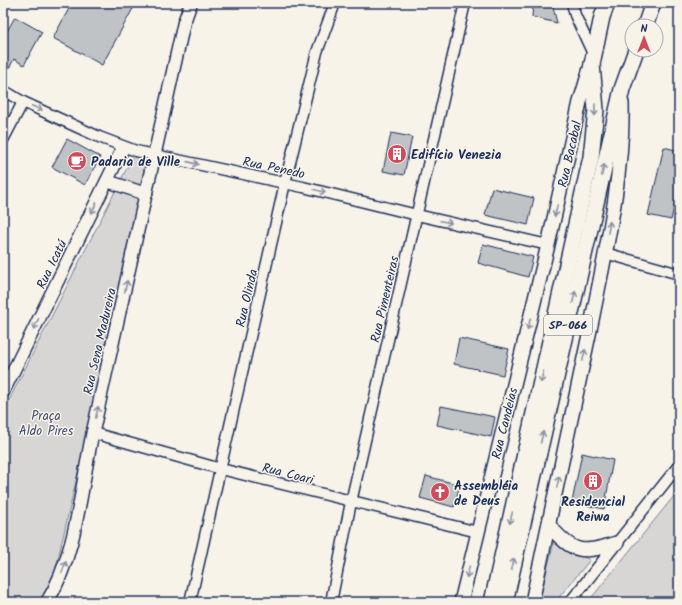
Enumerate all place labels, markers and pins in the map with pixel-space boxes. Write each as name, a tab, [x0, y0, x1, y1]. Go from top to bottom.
building icon: Edifício Venezia	[386, 143, 408, 165]
place label: Edifício Venezia	[411, 145, 502, 166]
cafe icon: Padaria de Ville	[66, 150, 88, 172]
place label: Padaria de Ville	[91, 152, 181, 173]
building icon: Residencial Reiwa	[582, 470, 604, 492]
place label: Assembléia de Deus	[454, 476, 518, 512]
church icon: Assembléia de Deus	[429, 481, 451, 503]
place label: Residencial Reiwa	[561, 492, 626, 528]

